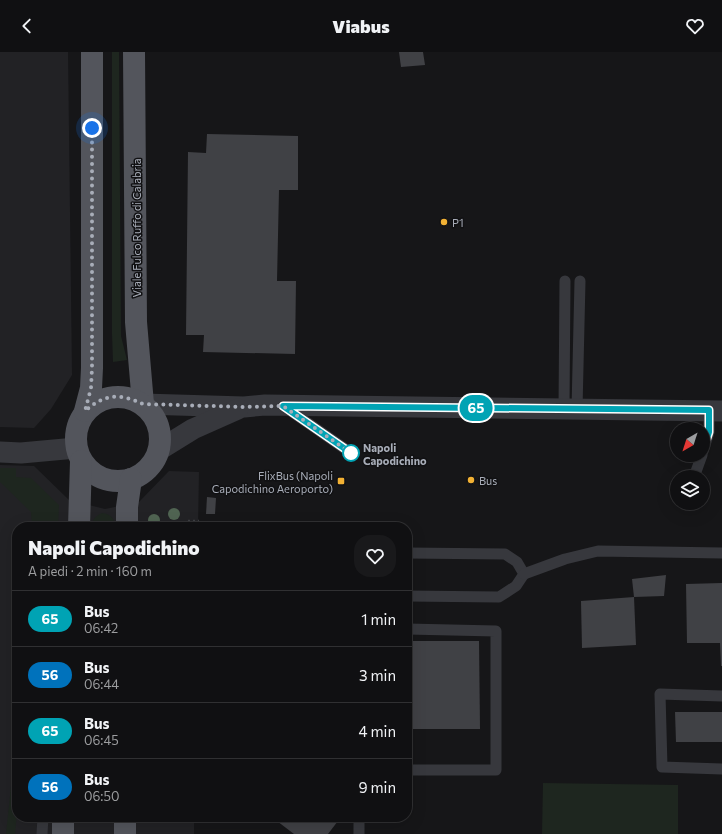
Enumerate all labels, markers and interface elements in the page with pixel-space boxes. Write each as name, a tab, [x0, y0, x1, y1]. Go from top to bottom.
icon: back	[16, 15, 38, 37]
text: Viabus	[332, 15, 390, 37]
icon: heart	[684, 15, 706, 37]
your location	[82, 118, 102, 138]
street label: Viale Fulco Ruffo di Calabria	[130, 159, 143, 297]
place label: P1	[452, 216, 464, 229]
marker: P1	[439, 217, 449, 227]
line badge: 65	[458, 395, 494, 421]
text: 65	[468, 399, 484, 416]
north arrow	[670, 422, 710, 462]
map controls	[670, 422, 710, 510]
place label: Napoli Capodichino	[363, 441, 427, 467]
marker: Napoli Capodichino	[342, 444, 360, 462]
place label: FlixBus (Napoli Capodichino Aeroporto)	[212, 469, 333, 495]
button: layers	[670, 470, 710, 510]
place label: Bus	[479, 474, 497, 487]
marker: Bus	[466, 475, 476, 485]
marker: FlixBus (Napoli Capodichino Aeroporto)	[336, 476, 346, 486]
button: heart	[354, 535, 396, 577]
text: Napoli Capodichino	[28, 536, 200, 559]
text: A piedi · 2 min · 160 m	[28, 563, 152, 579]
text: Bus	[84, 602, 109, 620]
text: 65	[42, 610, 58, 627]
text: 1 min	[361, 610, 396, 628]
text: 06:42	[84, 620, 118, 636]
text: Bus	[84, 658, 109, 676]
text: 56	[42, 666, 58, 683]
text: 3 min	[359, 666, 396, 684]
text: 06:44	[84, 676, 119, 692]
text: Bus	[84, 714, 109, 732]
text: 65	[42, 722, 58, 739]
text: 4 min	[359, 722, 396, 740]
text: 06:45	[84, 732, 119, 748]
text: Bus	[84, 770, 109, 788]
text: 56	[42, 778, 58, 795]
text: 9 min	[358, 778, 396, 796]
text: 06:50	[84, 788, 119, 804]

